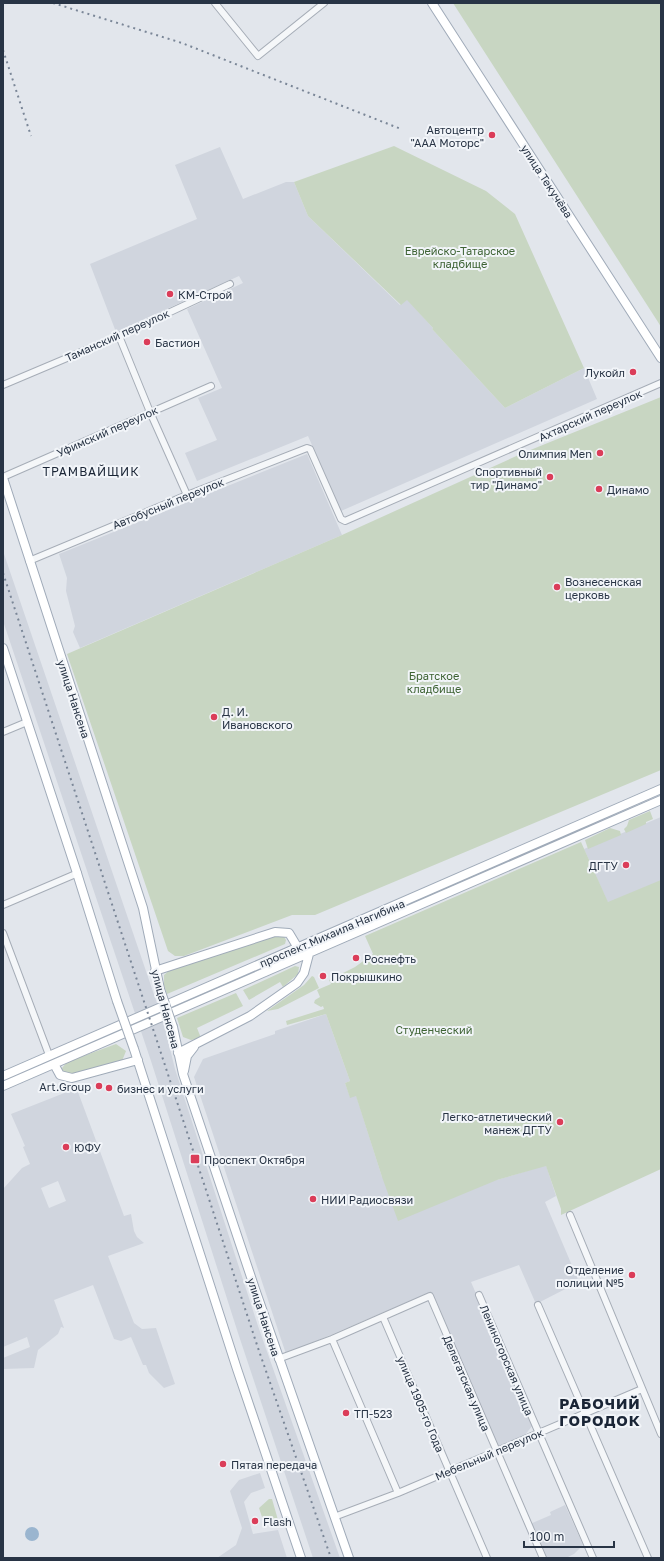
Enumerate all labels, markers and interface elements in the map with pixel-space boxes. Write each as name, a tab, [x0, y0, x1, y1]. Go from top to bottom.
place label: Автоцентр "ААА Моторс"	[411, 123, 484, 149]
marker: Автоцентр "ААА Моторс"	[487, 130, 497, 140]
street label: улица Текучёва	[518, 142, 576, 220]
park label: Еврейско-Татарское кладбище	[405, 244, 515, 270]
place label: КМ-Строй	[178, 288, 232, 301]
marker: КМ-Строй	[165, 289, 175, 299]
street label: Таманский переулок	[63, 306, 172, 364]
place label: Бастион	[155, 336, 200, 349]
marker: Бастион	[142, 337, 152, 347]
place label: Лукойл	[585, 366, 625, 379]
marker: Лукойл	[628, 367, 638, 377]
street label: Ахтарский переулок	[536, 386, 644, 444]
street label: Уфимский переулок	[54, 403, 160, 459]
place label: Олимпия Men	[518, 447, 592, 460]
marker: Олимпия Men	[595, 448, 605, 458]
district label: ТРАМВАЙЩИК	[42, 464, 140, 479]
place label: Спортивный тир "Динамо"	[470, 465, 542, 491]
marker: Спортивный тир "Динамо"	[545, 472, 555, 482]
street label: Автобусный переулок	[110, 474, 226, 531]
place label: Динамо	[607, 483, 650, 496]
marker: Динамо	[594, 484, 604, 494]
place label: Вознесенская церковь	[565, 575, 642, 601]
marker: Вознесенская церковь	[552, 582, 562, 592]
street label: улица Нансена	[55, 658, 93, 740]
park label: Братское кладбище	[407, 669, 461, 695]
place label: Д. И. Ивановского	[222, 705, 293, 731]
marker: Д. И. Ивановского	[209, 712, 219, 722]
place label: ДГТУ	[589, 859, 619, 872]
marker: ДГТУ	[621, 860, 631, 870]
street label: проспект Михаила Нагибина	[257, 896, 407, 970]
place label: Роснефть	[364, 952, 416, 965]
marker: Роснефть	[351, 953, 361, 963]
street label: улица Нансена	[149, 968, 183, 1050]
place label: Покрышкино	[331, 970, 403, 983]
marker: Покрышкино	[318, 971, 328, 981]
park label: Студенческий	[396, 1023, 472, 1036]
place label: Art.Group	[39, 1080, 91, 1093]
marker: Art.Group	[94, 1081, 104, 1091]
place label: бизнес и услуги	[117, 1082, 204, 1095]
marker: бизнес и услуги	[104, 1083, 114, 1093]
place label: Легко-атлетический манеж ДГТУ	[442, 1110, 553, 1136]
marker: Легко-атлетический манеж ДГТУ	[555, 1117, 565, 1127]
place label: ЮФУ	[74, 1141, 102, 1154]
marker: ЮФУ	[61, 1142, 71, 1152]
marker: Проспект Октября	[189, 1153, 201, 1165]
place label: Проспект Октября	[204, 1153, 305, 1166]
place label: НИИ Радиосвязи	[321, 1193, 413, 1206]
marker: НИИ Радиосвязи	[308, 1194, 318, 1204]
place label: Отделение полиции №5	[556, 1263, 624, 1289]
marker: Отделение полиции №5	[627, 1270, 637, 1280]
street label: улица Нансена	[245, 1276, 283, 1358]
street label: Лениногорская улица	[478, 1303, 536, 1417]
street label: Делегатская улица	[441, 1333, 493, 1433]
street label: улица 1905-го Года	[395, 1354, 447, 1454]
district label: РАБОЧИЙ ГОРОДОК	[559, 1394, 641, 1429]
place label: ТП-523	[354, 1407, 392, 1420]
marker: ТП-523	[341, 1408, 351, 1418]
street label: Мебельный переулок	[433, 1425, 546, 1483]
place label: Пятая передача	[231, 1458, 317, 1471]
marker: Пятая передача	[218, 1459, 228, 1469]
place label: Flash	[263, 1515, 292, 1528]
marker: Flash	[250, 1516, 260, 1526]
scale bar	[524, 1523, 614, 1549]
text: 100 m	[530, 1529, 564, 1544]

